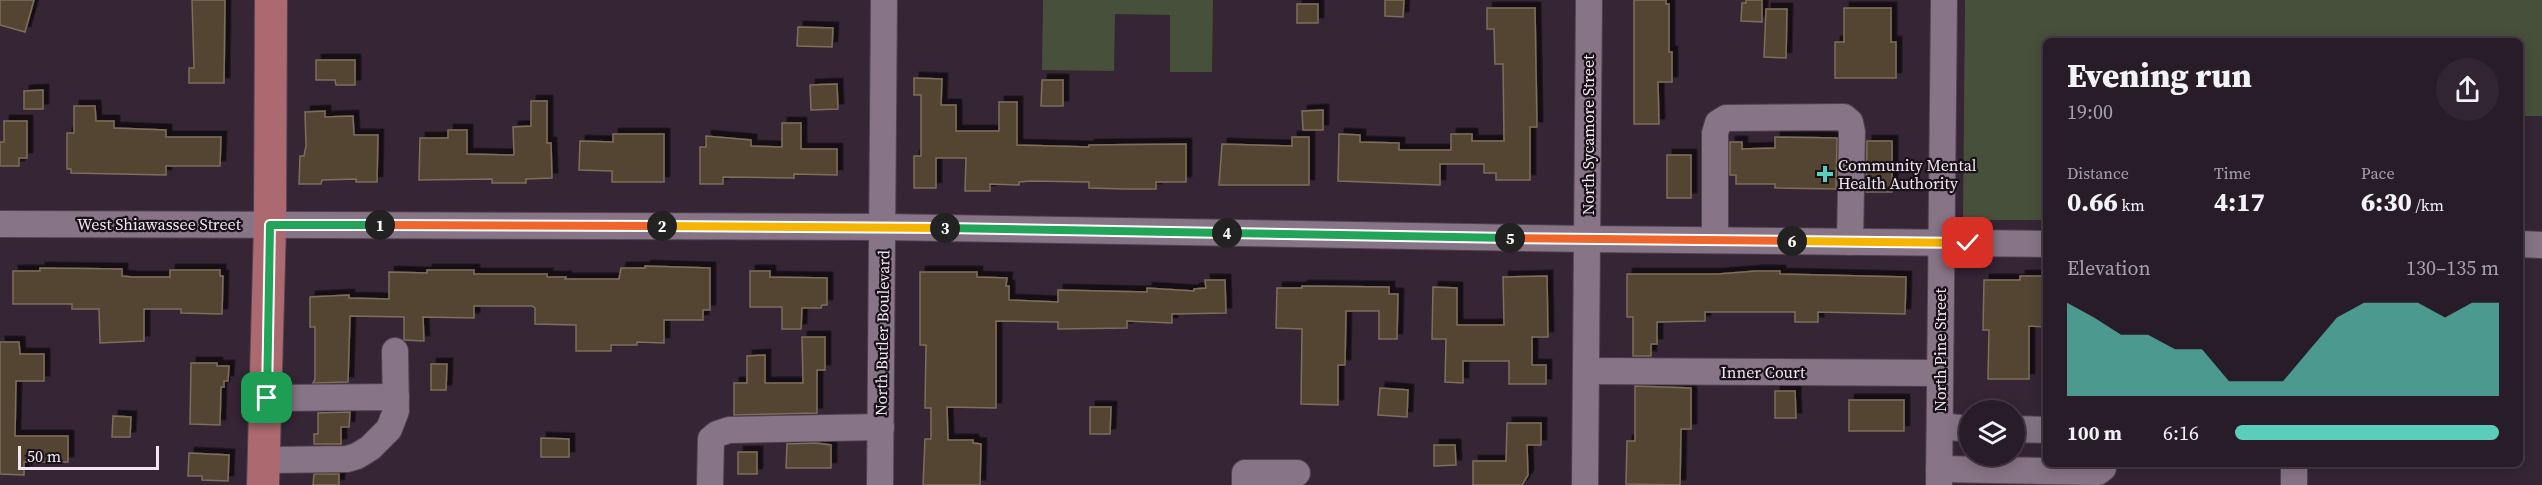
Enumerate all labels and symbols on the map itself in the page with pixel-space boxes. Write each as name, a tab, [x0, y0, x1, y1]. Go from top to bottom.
street label: North Sycamore Street	[1577, 54, 1599, 215]
place label: Community Mental Health Authority	[1838, 154, 1977, 194]
marker: Community Mental Health Authority	[1816, 165, 1834, 183]
pin: 1	[365, 210, 395, 240]
pin: 2	[647, 211, 677, 241]
street label: West Shiawassee Street	[77, 213, 242, 235]
pin: 3	[930, 213, 960, 243]
pin	[1942, 217, 1993, 268]
pin: 4	[1212, 218, 1242, 248]
pin: 5	[1495, 223, 1525, 253]
pin: 6	[1777, 226, 1807, 256]
street label: North Butler Boulevard	[870, 250, 894, 416]
street label: North Pine Street	[1929, 288, 1951, 412]
street label: Inner Court	[1721, 361, 1806, 383]
pin	[241, 372, 292, 423]
scale bar	[18, 443, 159, 470]

